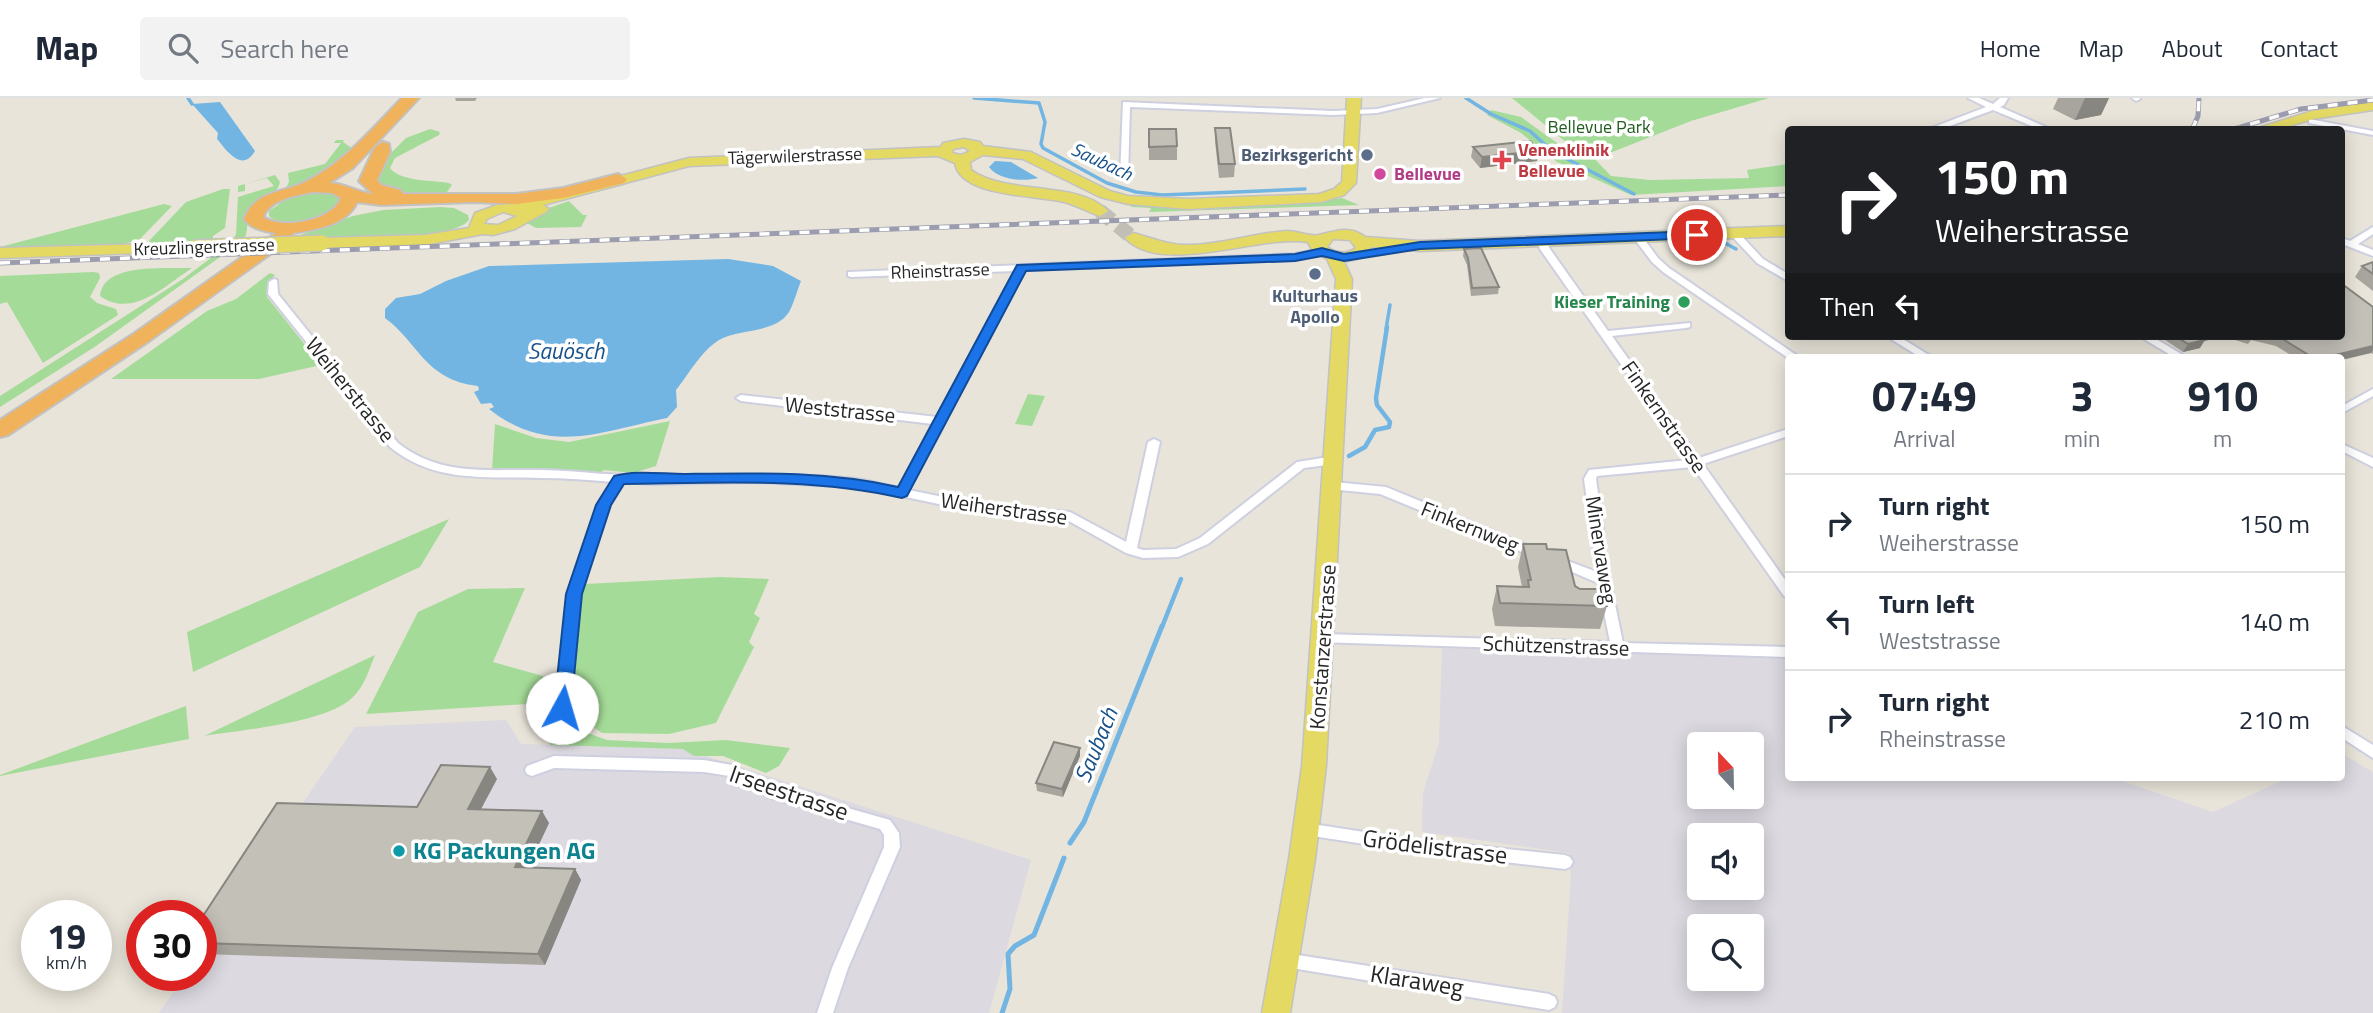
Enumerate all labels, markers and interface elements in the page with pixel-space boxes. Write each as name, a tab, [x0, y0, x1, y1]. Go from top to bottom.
search box	[140, 17, 630, 80]
text: Map	[35, 23, 98, 73]
icon: search	[164, 29, 202, 67]
text: Search here	[220, 29, 349, 68]
text: Home	[1980, 30, 2041, 66]
text: Map	[2079, 30, 2124, 66]
text: About	[2162, 30, 2222, 66]
text: Contact	[2260, 30, 2338, 66]
park label: Bellevue Park	[1547, 113, 1651, 140]
water label: Saubach	[1067, 134, 1138, 188]
place label: Venenklinik Bellevue	[1518, 136, 1610, 184]
text: 150 m	[1935, 138, 2069, 213]
street label: Tägerwilerstrasse	[727, 140, 863, 171]
place label: Bezirksgericht	[1241, 141, 1353, 168]
marker: Bezirksgericht	[1359, 147, 1375, 163]
marker: Venenklinik Bellevue	[1492, 150, 1512, 170]
icon: right	[1820, 154, 1911, 245]
place label: Bellevue	[1394, 160, 1461, 187]
marker: Bellevue	[1372, 166, 1388, 182]
pin	[1667, 205, 1727, 265]
text: Weiherstrasse	[1935, 206, 2129, 254]
icon: arrive	[1678, 216, 1716, 254]
street label: Kreuzlingerstrasse	[133, 231, 275, 262]
street label: Rheinstrasse	[890, 255, 990, 286]
marker: Kulturhaus Apollo	[1307, 266, 1323, 282]
place label: Kulturhaus Apollo	[1272, 282, 1358, 330]
text: Then	[1820, 287, 1875, 326]
icon: left	[1889, 287, 1927, 325]
place label: Kieser Training	[1554, 288, 1670, 315]
marker: Kieser Training	[1676, 294, 1692, 310]
street label: Weiherstrasse	[298, 330, 403, 449]
water label: Sauösch	[528, 333, 605, 368]
street label: Finkernstrasse	[1614, 354, 1715, 479]
text: 07:49	[1872, 363, 1977, 427]
text: 3	[2070, 363, 2094, 427]
text: 910	[2187, 363, 2258, 427]
street label: Weststrasse	[783, 387, 897, 431]
text: Arrival	[1893, 421, 1956, 456]
text: min	[2064, 421, 2100, 456]
text: m	[2213, 421, 2232, 456]
street label: Weiherstrasse	[939, 483, 1070, 533]
text: Turn right	[1879, 486, 1990, 525]
street label: Finkernweg	[1417, 492, 1524, 560]
street label: Minervaweg	[1578, 493, 1626, 606]
icon: right	[1820, 504, 1858, 542]
text: 150 m	[2239, 504, 2310, 543]
text: Weiherstrasse	[1879, 525, 2019, 560]
street label: Konstanzerstrasse	[1300, 563, 1344, 731]
text: Turn left	[1879, 584, 1974, 623]
icon: left	[1820, 602, 1858, 640]
text: 140 m	[2239, 602, 2310, 641]
text: Weststrasse	[1879, 623, 2001, 658]
street label: Schützenstrasse	[1482, 626, 1630, 664]
position arrow	[525, 671, 599, 745]
text: Turn right	[1879, 682, 1990, 721]
icon: right	[1820, 700, 1858, 738]
text: 210 m	[2239, 700, 2310, 739]
water label: Saubach	[1065, 702, 1127, 788]
text: Rheinstrasse	[1879, 721, 2006, 756]
north arrow	[1687, 732, 1764, 808]
map controls	[1687, 732, 1764, 991]
street label: Irseestrasse	[725, 755, 854, 829]
street label: Grödelistrasse	[1361, 819, 1510, 873]
button: sound	[1687, 823, 1764, 900]
place label: KG Packungen AG	[413, 832, 595, 868]
marker: KG Packungen AG	[391, 843, 407, 859]
speed limit sign: 30	[126, 900, 217, 991]
text: 19	[47, 909, 86, 963]
button: search	[1687, 914, 1764, 991]
text: km/h	[46, 949, 87, 976]
street label: Klaraweg	[1368, 955, 1466, 1005]

